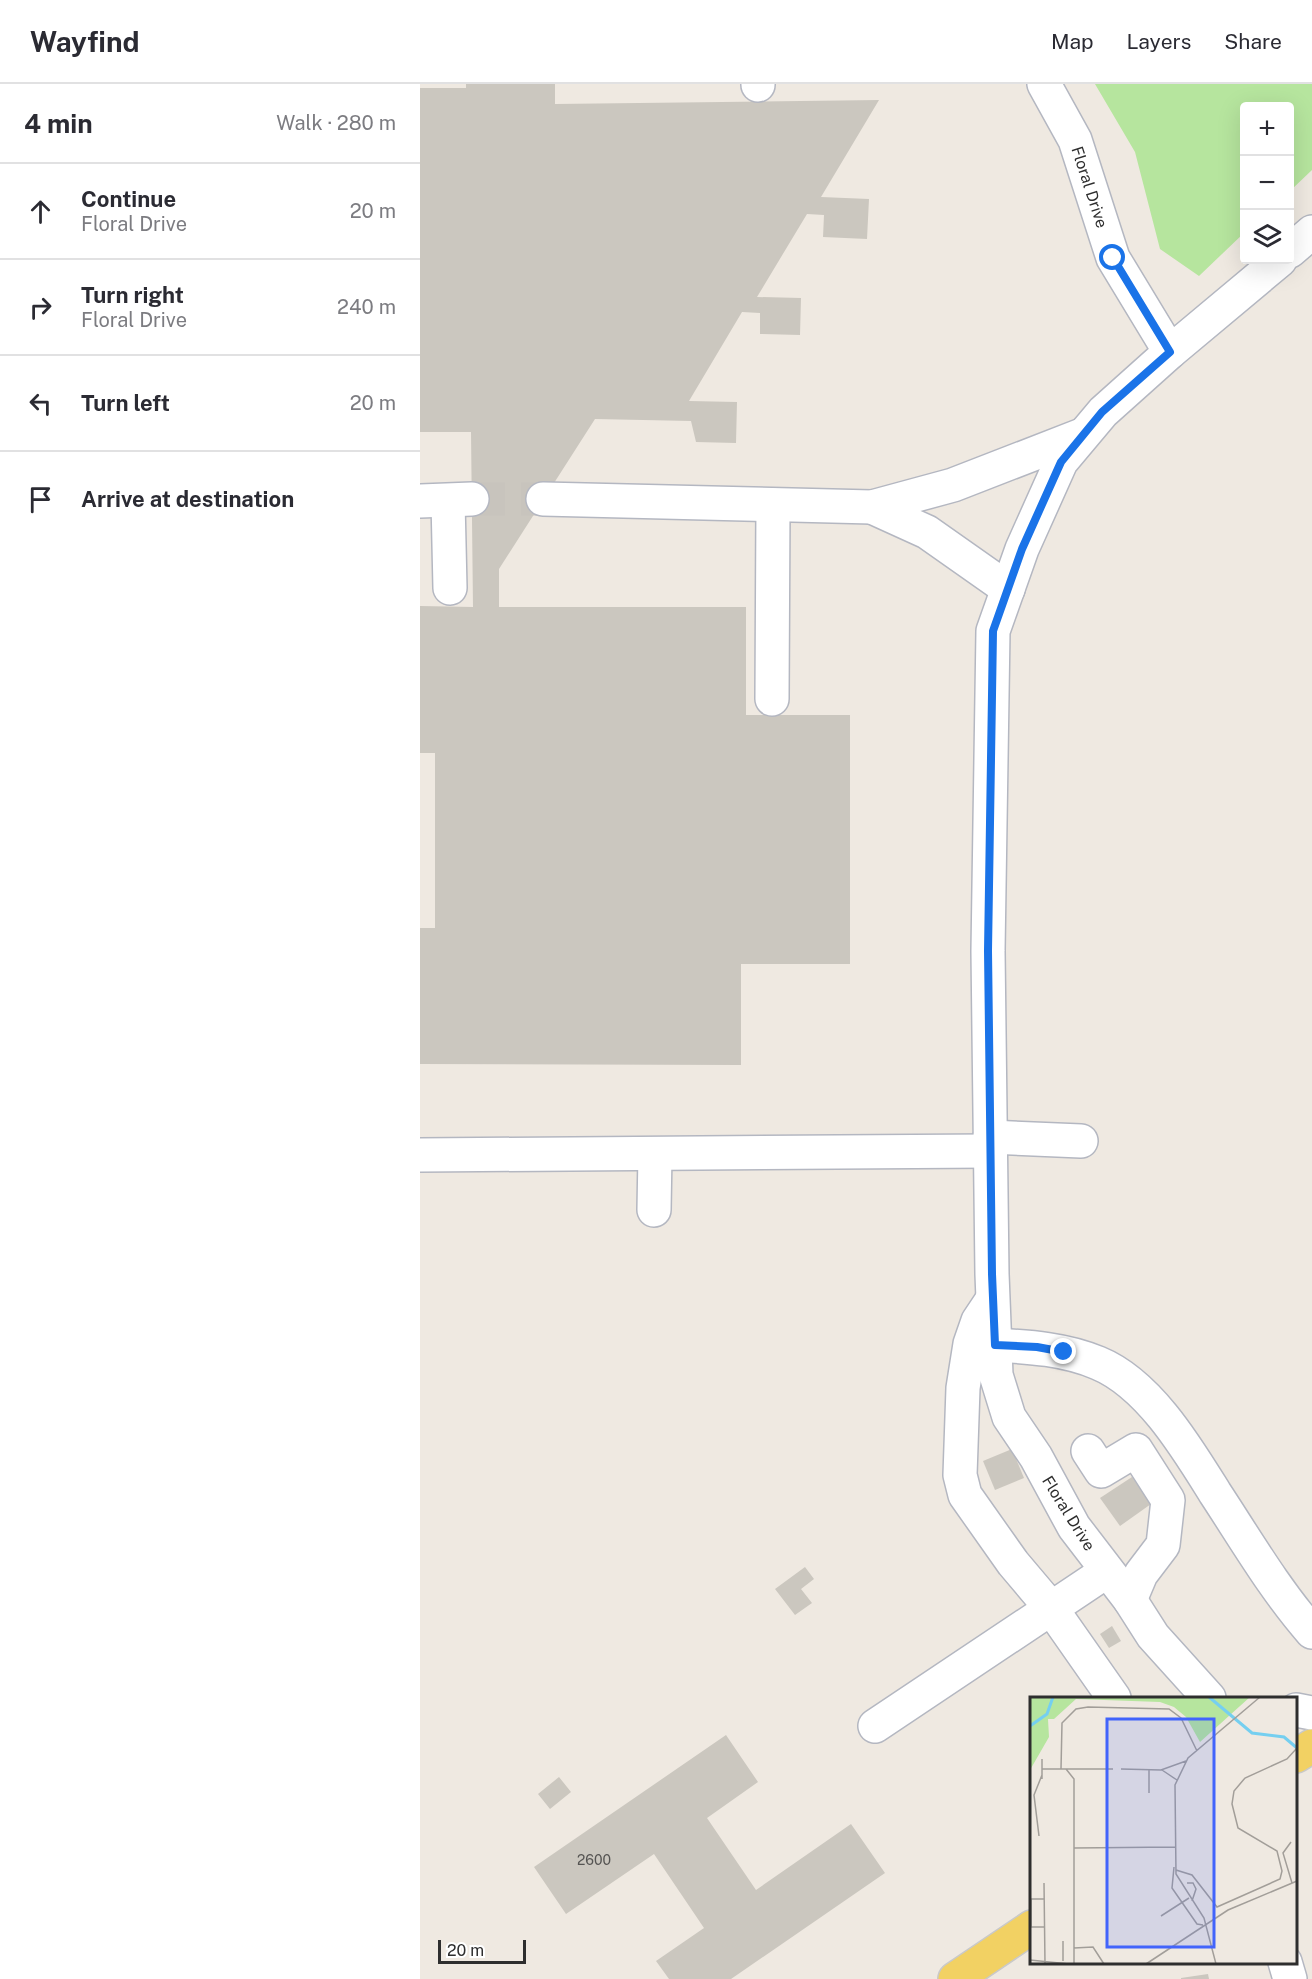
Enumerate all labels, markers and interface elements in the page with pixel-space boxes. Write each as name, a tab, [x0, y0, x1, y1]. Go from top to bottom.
text: Wayfind	[30, 25, 140, 58]
text: Map	[1051, 29, 1094, 54]
text: Layers	[1127, 29, 1191, 54]
text: Share	[1224, 29, 1282, 54]
map controls	[1240, 102, 1294, 264]
button: +	[1240, 102, 1294, 156]
text: 4 min	[24, 108, 93, 139]
text: Walk · 280 m	[276, 111, 396, 135]
street label: Floral Drive	[1067, 144, 1112, 230]
button: −	[1240, 156, 1294, 210]
text: Continue	[81, 186, 176, 212]
icon: ahead	[24, 195, 57, 228]
text: 20 m	[350, 199, 396, 223]
button: layers	[1240, 210, 1294, 264]
text: Floral Drive	[81, 212, 187, 236]
route start	[1099, 244, 1125, 270]
text: Turn right	[81, 282, 184, 308]
icon: right	[24, 291, 57, 324]
text: 240 m	[337, 295, 396, 319]
text: Floral Drive	[81, 308, 187, 332]
icon: left	[24, 387, 57, 420]
text: Turn left	[81, 390, 170, 416]
text: 20 m	[350, 391, 396, 415]
icon: arrive	[24, 483, 57, 516]
text: Arrive at destination	[81, 486, 294, 512]
route end	[1050, 1338, 1076, 1364]
street label: Floral Drive	[1038, 1472, 1099, 1554]
inset map	[1030, 1697, 1297, 1964]
house number: 2600	[577, 1852, 611, 1868]
scale bar	[438, 1937, 526, 1964]
text: 20 m	[447, 1941, 484, 1960]

